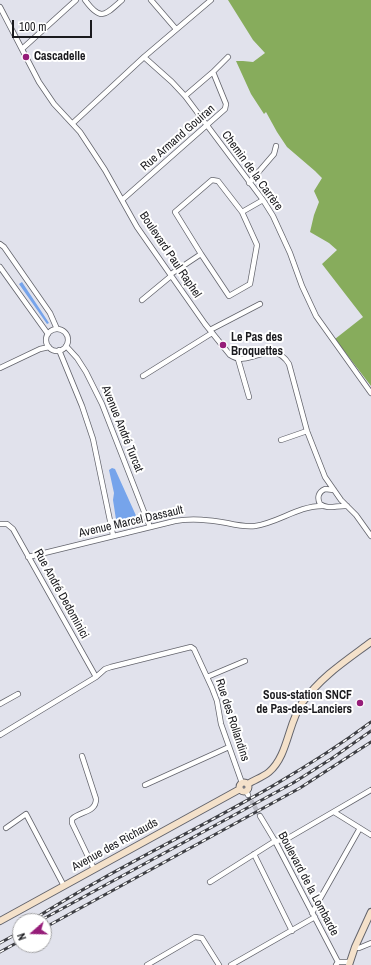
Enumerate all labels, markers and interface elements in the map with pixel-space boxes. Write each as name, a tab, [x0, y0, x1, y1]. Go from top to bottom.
scale bar	[14, 12, 94, 38]
text: 100 m	[19, 19, 46, 35]
place label: Cascadelle	[34, 50, 85, 64]
marker: Cascadelle	[21, 52, 31, 62]
street label: Rue Armand Gouiran	[138, 102, 218, 174]
street label: Chemin de la Carrère	[218, 128, 286, 214]
street label: Boulevard Paul Raphel	[136, 209, 204, 301]
place label: Le Pas des Broquettes	[231, 331, 283, 359]
marker: Le Pas des Broquettes	[218, 340, 228, 350]
street label: Avenue André Turcat	[98, 384, 146, 474]
street label: Avenue Marcel Dassault	[78, 503, 184, 541]
street label: Rue André Dedominici	[30, 547, 92, 641]
street label: Rue des Rollandins	[212, 677, 252, 763]
place label: Sous-station SNCF de Pas-des-Lanciers	[256, 689, 352, 717]
marker: Sous-station SNCF de Pas-des-Lanciers	[355, 698, 365, 708]
street label: Avenue des Richauds	[69, 815, 161, 875]
street label: Boulevard de la Lombarde	[275, 830, 341, 938]
north arrow	[12, 913, 52, 953]
text: N	[14, 931, 29, 942]

